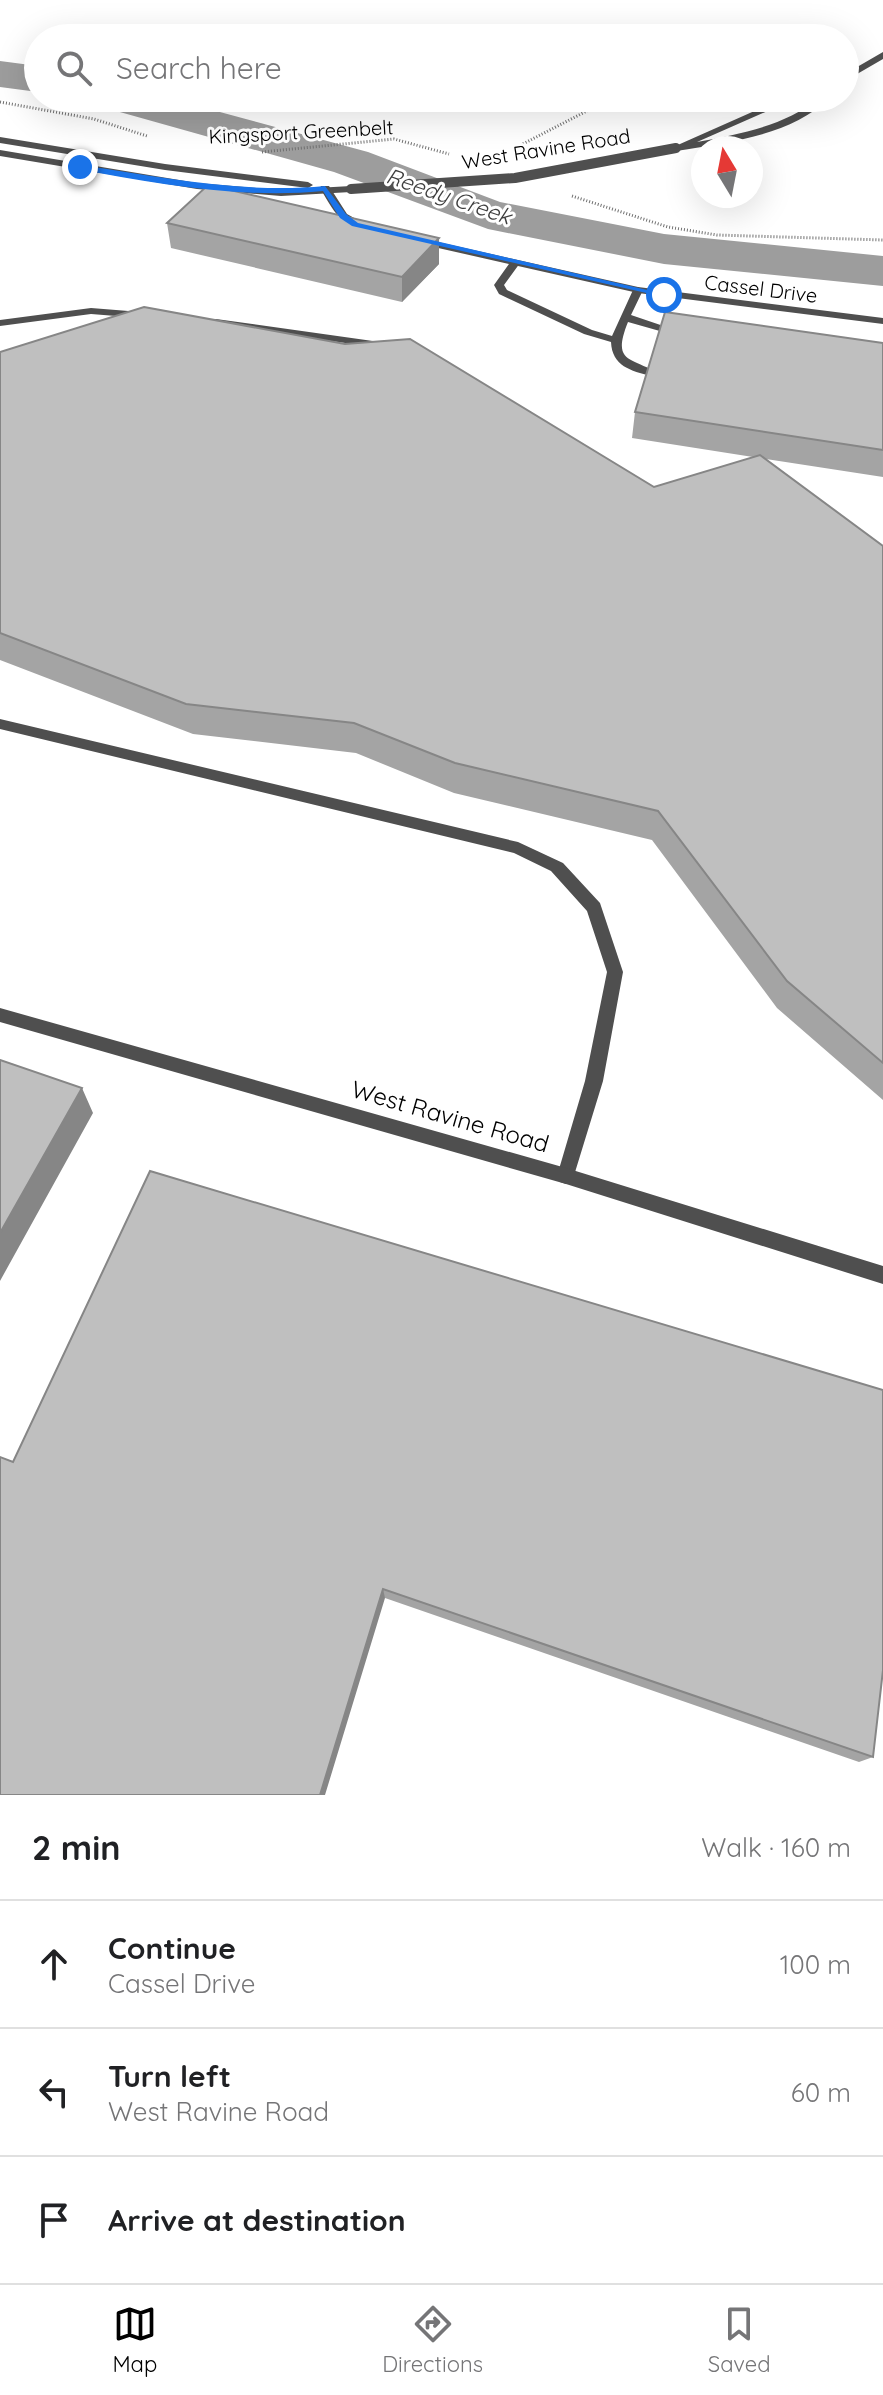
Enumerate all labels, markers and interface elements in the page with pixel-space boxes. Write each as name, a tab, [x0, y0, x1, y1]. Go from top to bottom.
search box	[24, 24, 859, 112]
icon: search	[52, 46, 96, 90]
text: Search here	[116, 49, 282, 87]
street label: Kingsport Greenbelt	[208, 114, 394, 149]
street label: West Ravine Road	[460, 123, 632, 174]
north arrow	[691, 136, 763, 208]
route end	[62, 149, 98, 185]
water label: Reedy Creek	[383, 162, 517, 231]
street label: Cassel Drive	[703, 269, 819, 308]
route start	[646, 277, 682, 313]
street label: West Ravine Road	[348, 1073, 553, 1159]
text: 2 min	[32, 1826, 121, 1869]
text: Walk · 160 m	[701, 1831, 851, 1864]
text: Continue	[108, 1929, 236, 1967]
icon: ahead	[32, 1942, 76, 1986]
text: 100 m	[780, 1948, 851, 1981]
text: Cassel Drive	[108, 1967, 255, 2000]
text: Turn left	[108, 2057, 231, 2095]
icon: left	[32, 2070, 76, 2114]
text: 60 m	[791, 2076, 851, 2109]
text: West Ravine Road	[108, 2095, 329, 2128]
icon: arrive	[32, 2198, 76, 2242]
text: Arrive at destination	[108, 2201, 406, 2239]
tab: Map	[112, 2302, 157, 2378]
tab: Directions	[382, 2302, 483, 2378]
tab: Saved	[708, 2302, 771, 2378]

